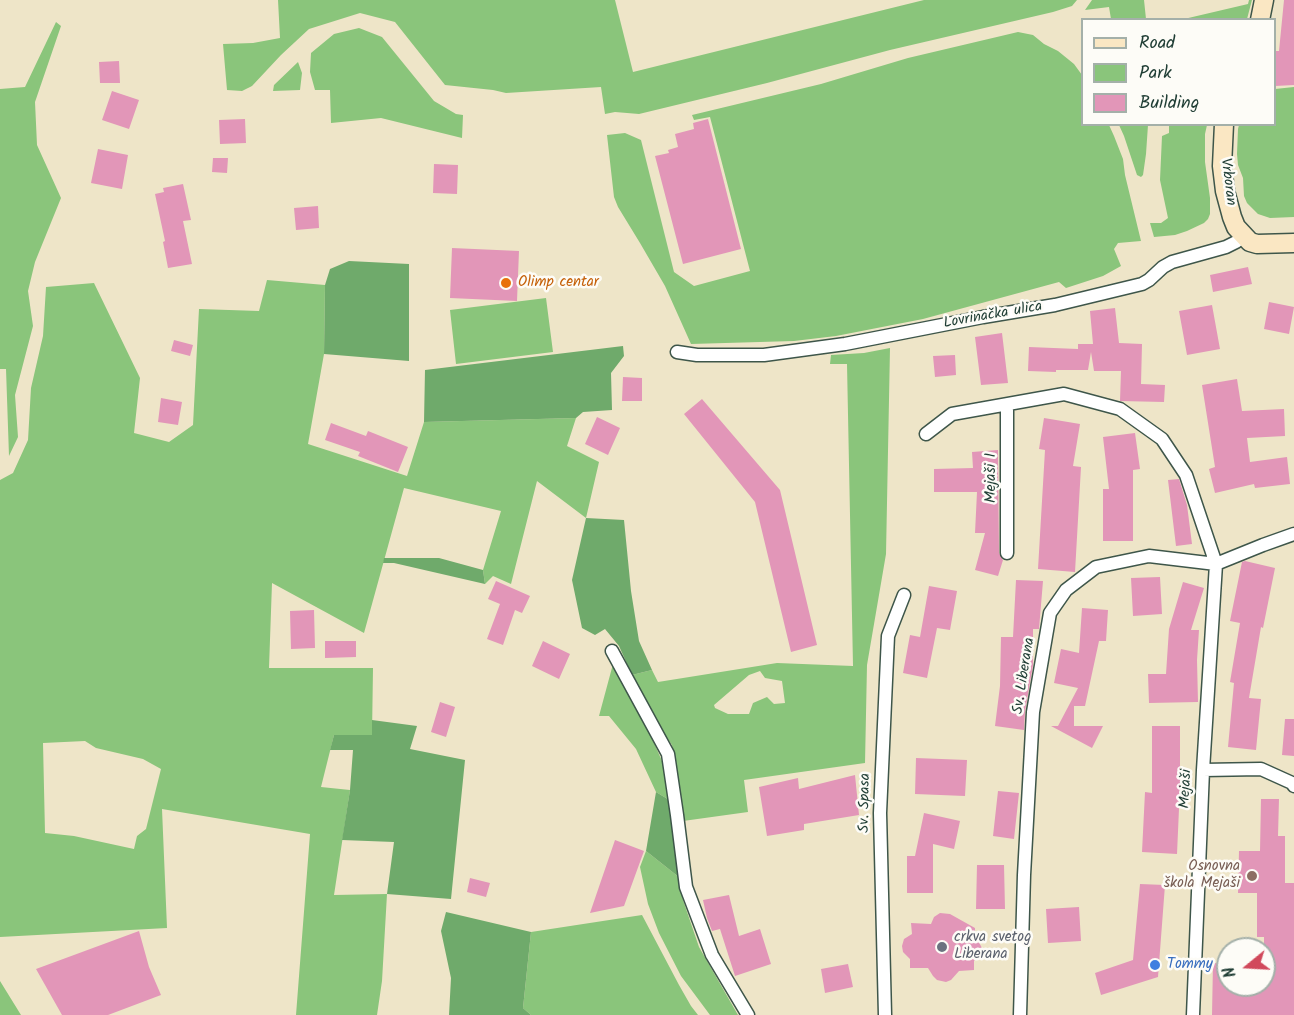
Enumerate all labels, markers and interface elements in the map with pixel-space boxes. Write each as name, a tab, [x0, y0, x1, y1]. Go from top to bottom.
legend	[1081, 18, 1276, 126]
text: Road	[1139, 29, 1175, 58]
text: Park	[1139, 59, 1172, 88]
text: Building	[1139, 89, 1199, 118]
street label: Vrboran	[1215, 157, 1239, 207]
place label: Olimp centar	[518, 274, 599, 292]
marker: Olimp centar	[499, 276, 513, 290]
street label: Lovrinačka ulica	[942, 298, 1044, 334]
street label: Mejaši I	[983, 453, 1001, 503]
street label: Sv. Liberana	[1010, 636, 1040, 716]
street label: Mejaši	[1177, 769, 1197, 809]
street label: Sv. Spasa	[856, 773, 876, 833]
place label: Osnovna škola Mejaši	[1164, 858, 1240, 893]
marker: Osnovna škola Mejaši	[1245, 869, 1259, 883]
place label: crkva svetog Liberana	[954, 929, 1031, 964]
north arrow	[1216, 937, 1276, 997]
marker: crkva svetog Liberana	[935, 940, 949, 954]
place label: Tommy	[1167, 956, 1213, 974]
marker: Tommy	[1148, 958, 1162, 972]
text: N	[1217, 963, 1244, 981]

